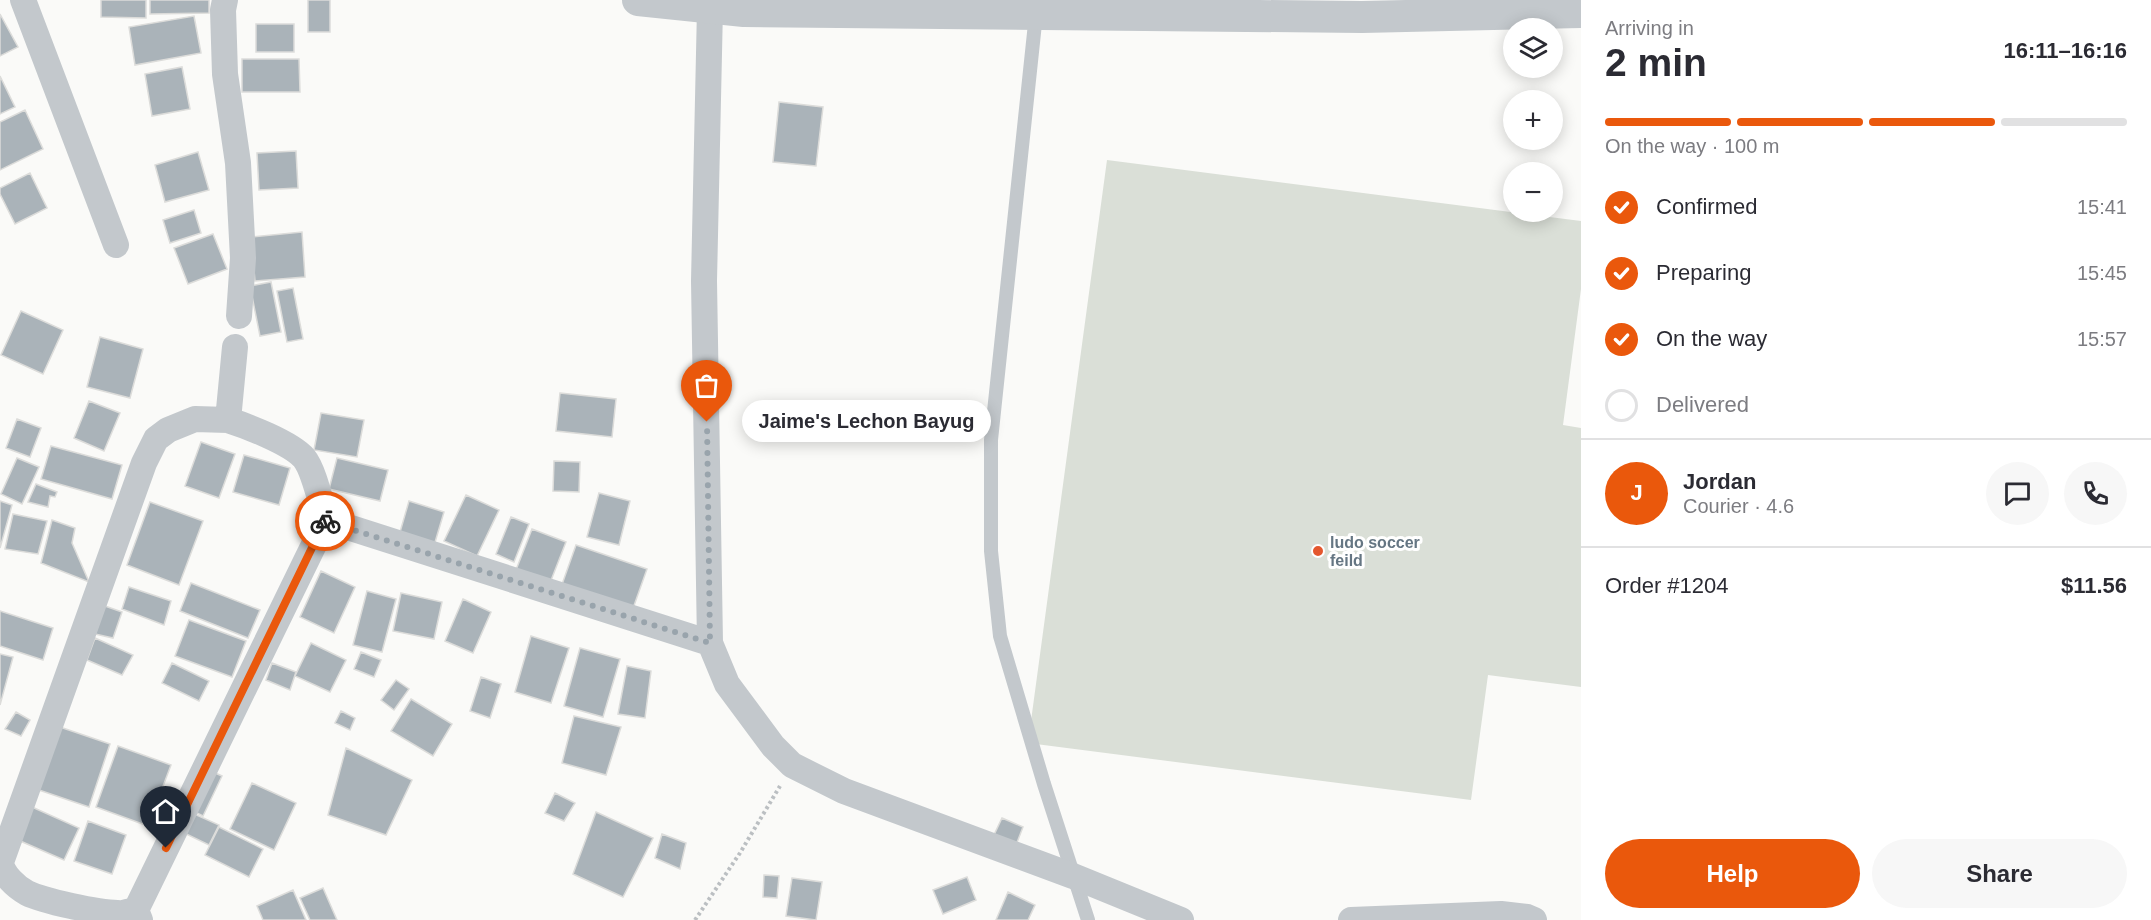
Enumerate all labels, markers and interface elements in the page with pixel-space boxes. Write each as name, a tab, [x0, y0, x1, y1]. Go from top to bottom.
text: Arriving in	[1605, 17, 1694, 39]
map controls	[1503, 18, 1563, 222]
button: layers	[1503, 18, 1563, 78]
text: 16:11–16:16	[2003, 38, 2127, 63]
text: 2 min	[1605, 41, 1707, 84]
button: +	[1503, 90, 1563, 150]
text: On the way · 100 m	[1605, 135, 1780, 157]
button: −	[1503, 162, 1563, 222]
icon: check	[1605, 191, 1638, 224]
text: Confirmed	[1656, 194, 1757, 219]
text: 15:41	[2077, 196, 2127, 218]
icon: check	[1605, 257, 1638, 290]
text: Preparing	[1656, 260, 1751, 285]
text: 15:45	[2077, 262, 2127, 284]
icon: check	[1605, 323, 1638, 356]
text: On the way	[1656, 326, 1767, 351]
text: 15:57	[2077, 328, 2127, 350]
pin	[681, 360, 732, 422]
icon: bag	[690, 369, 723, 402]
text: Delivered	[1656, 392, 1749, 417]
callout: Jaime's Lechon Bayug	[743, 401, 992, 443]
text: Jaime's Lechon Bayug	[759, 410, 974, 432]
button: chat	[1986, 462, 2049, 525]
button: phone	[2064, 462, 2127, 525]
text: Jordan	[1683, 469, 1756, 494]
text: J	[1630, 480, 1643, 505]
courier	[295, 491, 355, 551]
text: Courier · 4.6	[1683, 495, 1794, 517]
icon: bike	[309, 505, 342, 538]
place label: ludo soccer feild	[1330, 534, 1420, 569]
marker: ludo soccer feild	[1311, 544, 1325, 558]
text: Order #1204	[1605, 573, 1729, 598]
text: $11.56	[2061, 573, 2127, 598]
pin	[140, 786, 191, 848]
icon: home	[149, 795, 182, 828]
button: Help	[1605, 839, 1860, 908]
button: Share	[1872, 839, 2127, 908]

